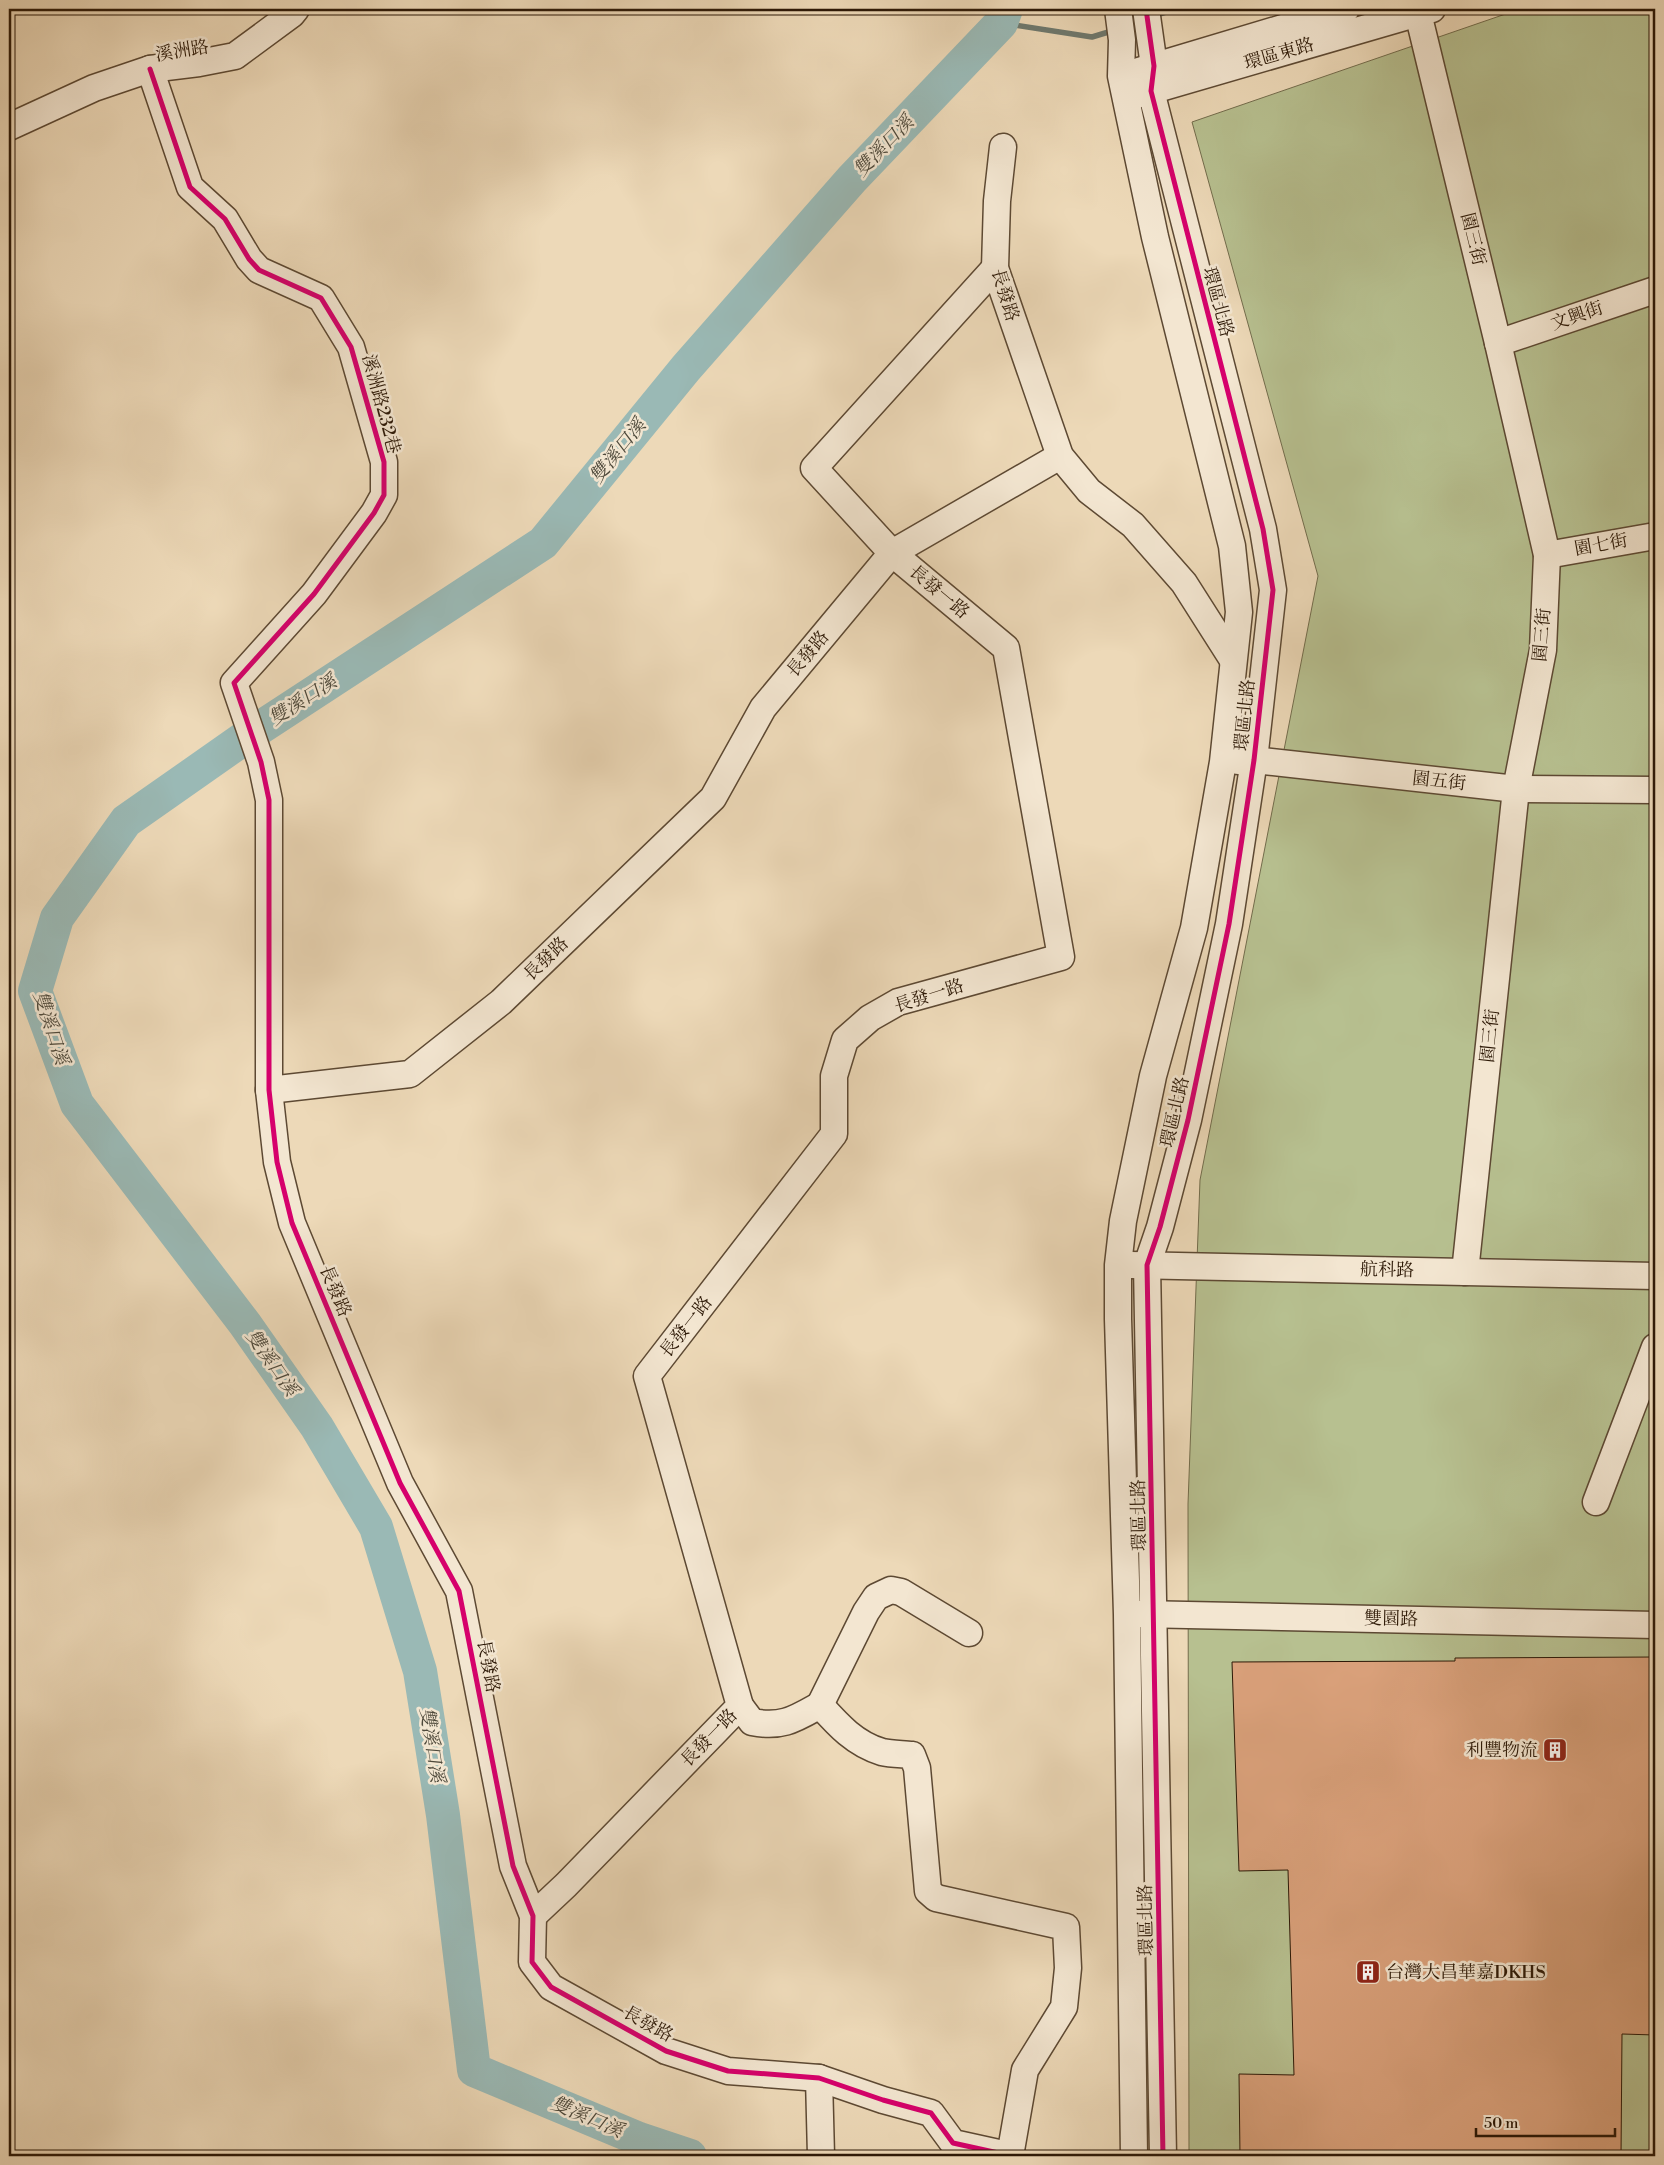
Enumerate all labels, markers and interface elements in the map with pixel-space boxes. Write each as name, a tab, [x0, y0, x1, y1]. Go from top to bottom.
street label: 環區東路	[1241, 33, 1317, 75]
street label: 溪洲路	[154, 35, 210, 67]
water label: 雙溪口溪	[849, 109, 920, 182]
street label: 園三街	[1455, 210, 1491, 268]
street label: 環區北路	[1198, 264, 1238, 340]
street label: 長發路	[986, 266, 1024, 324]
street label: 文興街	[1548, 296, 1606, 336]
street label: 溪洲路232巷	[357, 352, 405, 456]
water label: 雙溪口溪	[585, 412, 652, 488]
street label: 園七街	[1572, 529, 1630, 561]
street label: 長發一路	[904, 560, 974, 624]
street label: 園三街	[1528, 607, 1556, 663]
street label: 長發路	[782, 626, 834, 682]
water label: 雙溪口溪	[265, 668, 343, 731]
street label: 環區北路	[1230, 678, 1260, 752]
street label: 園五街	[1411, 767, 1467, 795]
street label: 長發路	[519, 932, 573, 986]
street label: 長發一路	[891, 974, 967, 1018]
water label: 雙溪口溪	[28, 988, 75, 1070]
street label: 園三街	[1476, 1008, 1504, 1064]
street label: 環區北路	[1156, 1074, 1194, 1150]
street label: 航科路	[1360, 1258, 1414, 1282]
street label: 長發路	[314, 1262, 356, 1320]
street label: 長發一路	[655, 1292, 717, 1362]
water label: 雙溪口溪	[240, 1325, 305, 1403]
street label: 環區北路	[1127, 1479, 1151, 1551]
street label: 雙園路	[1364, 1607, 1418, 1631]
street label: 長發路	[472, 1637, 504, 1695]
street label: 長發一路	[676, 1704, 742, 1772]
water label: 雙溪口溪	[414, 1706, 450, 1786]
building icon: 利豐物流	[1542, 1737, 1568, 1763]
place label: 利豐物流	[1466, 1739, 1538, 1762]
street label: 環區北路	[1134, 1884, 1158, 1956]
building icon: 台灣大昌華嘉DKHS	[1355, 1959, 1381, 1985]
place label: 台灣大昌華嘉DKHS	[1386, 1961, 1546, 1984]
street label: 長發路	[619, 2001, 677, 2047]
water label: 雙溪口溪	[547, 2091, 629, 2144]
scale bar	[1476, 2105, 1615, 2137]
text: 50 m	[1484, 2114, 1518, 2133]

